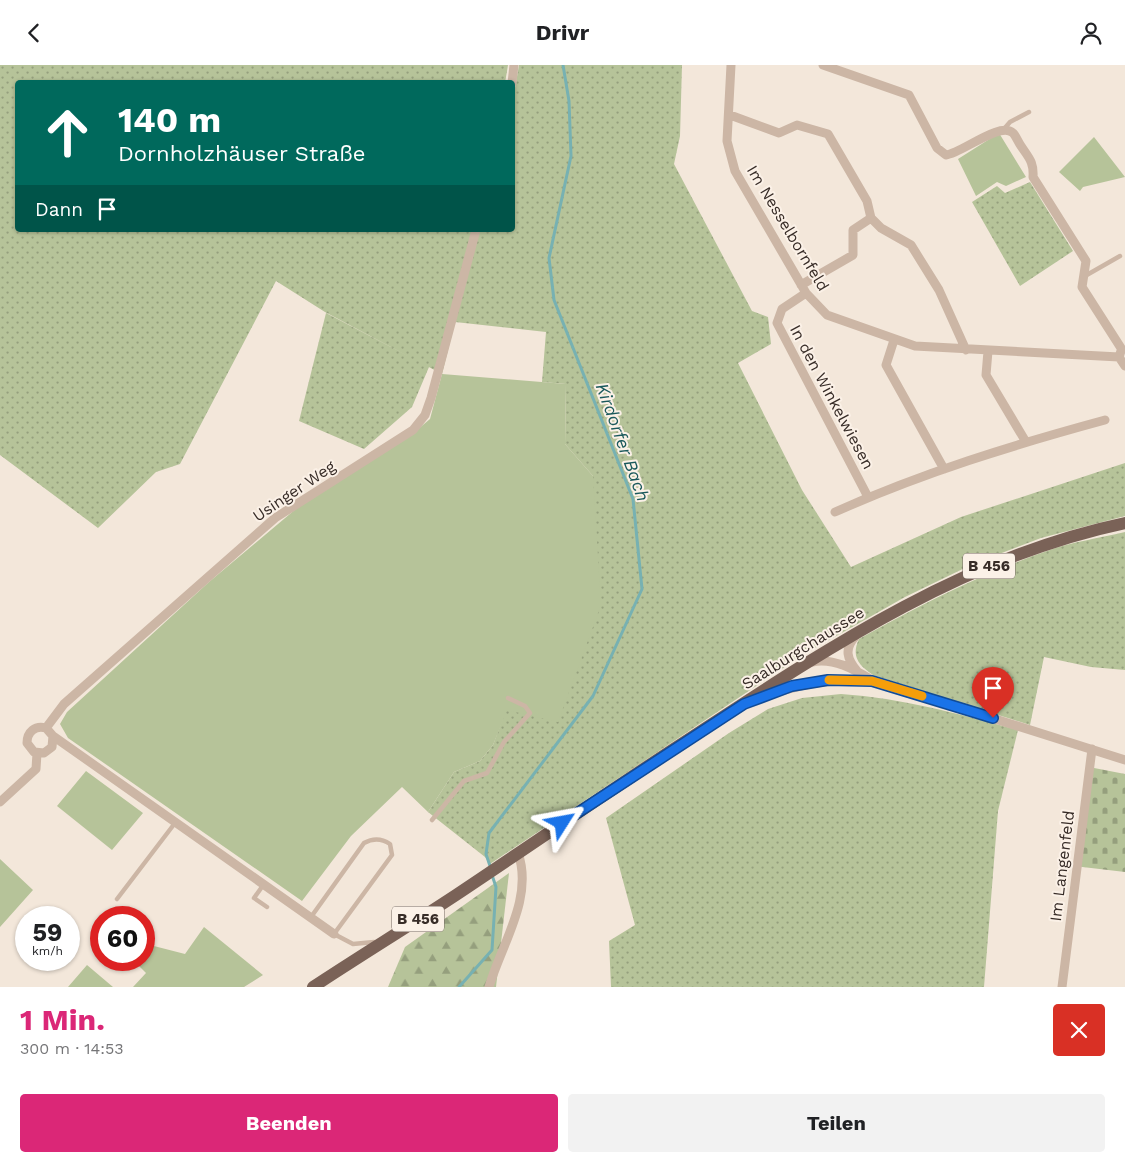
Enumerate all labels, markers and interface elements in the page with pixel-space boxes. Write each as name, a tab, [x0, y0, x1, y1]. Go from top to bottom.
icon: back	[20, 19, 48, 47]
icon: person	[1077, 19, 1105, 47]
text: Drivr	[536, 20, 589, 45]
text: 140 m	[118, 99, 221, 141]
icon: ahead	[35, 100, 100, 165]
text: Dornholzhäuser Straße	[118, 141, 366, 166]
street label: Im Nesselbornfeld	[743, 162, 833, 294]
icon: arrive	[93, 195, 121, 223]
text: Dann	[35, 198, 83, 221]
street label: In den Winkelwiesen	[786, 322, 878, 472]
water label: Kirdorfer Bach	[592, 380, 654, 504]
street label: Usinger Weg	[249, 456, 339, 526]
road number: B 456	[963, 553, 1015, 579]
street label: Saalburgchaussee	[738, 603, 868, 693]
pin	[972, 667, 1014, 718]
icon: arrive	[979, 674, 1007, 702]
position arrow	[535, 796, 587, 848]
street label: Im Langenfeld	[1046, 809, 1078, 923]
speed limit sign: 60	[90, 906, 155, 971]
road number: B 456	[392, 907, 444, 931]
text: 59	[33, 918, 62, 947]
text: km/h	[32, 944, 63, 958]
text: 1 Min.	[20, 1002, 105, 1037]
button: close	[1053, 1004, 1105, 1056]
text: 300 m · 14:53	[20, 1039, 124, 1058]
button: Beenden	[20, 1094, 558, 1152]
button: Teilen	[568, 1094, 1105, 1152]

